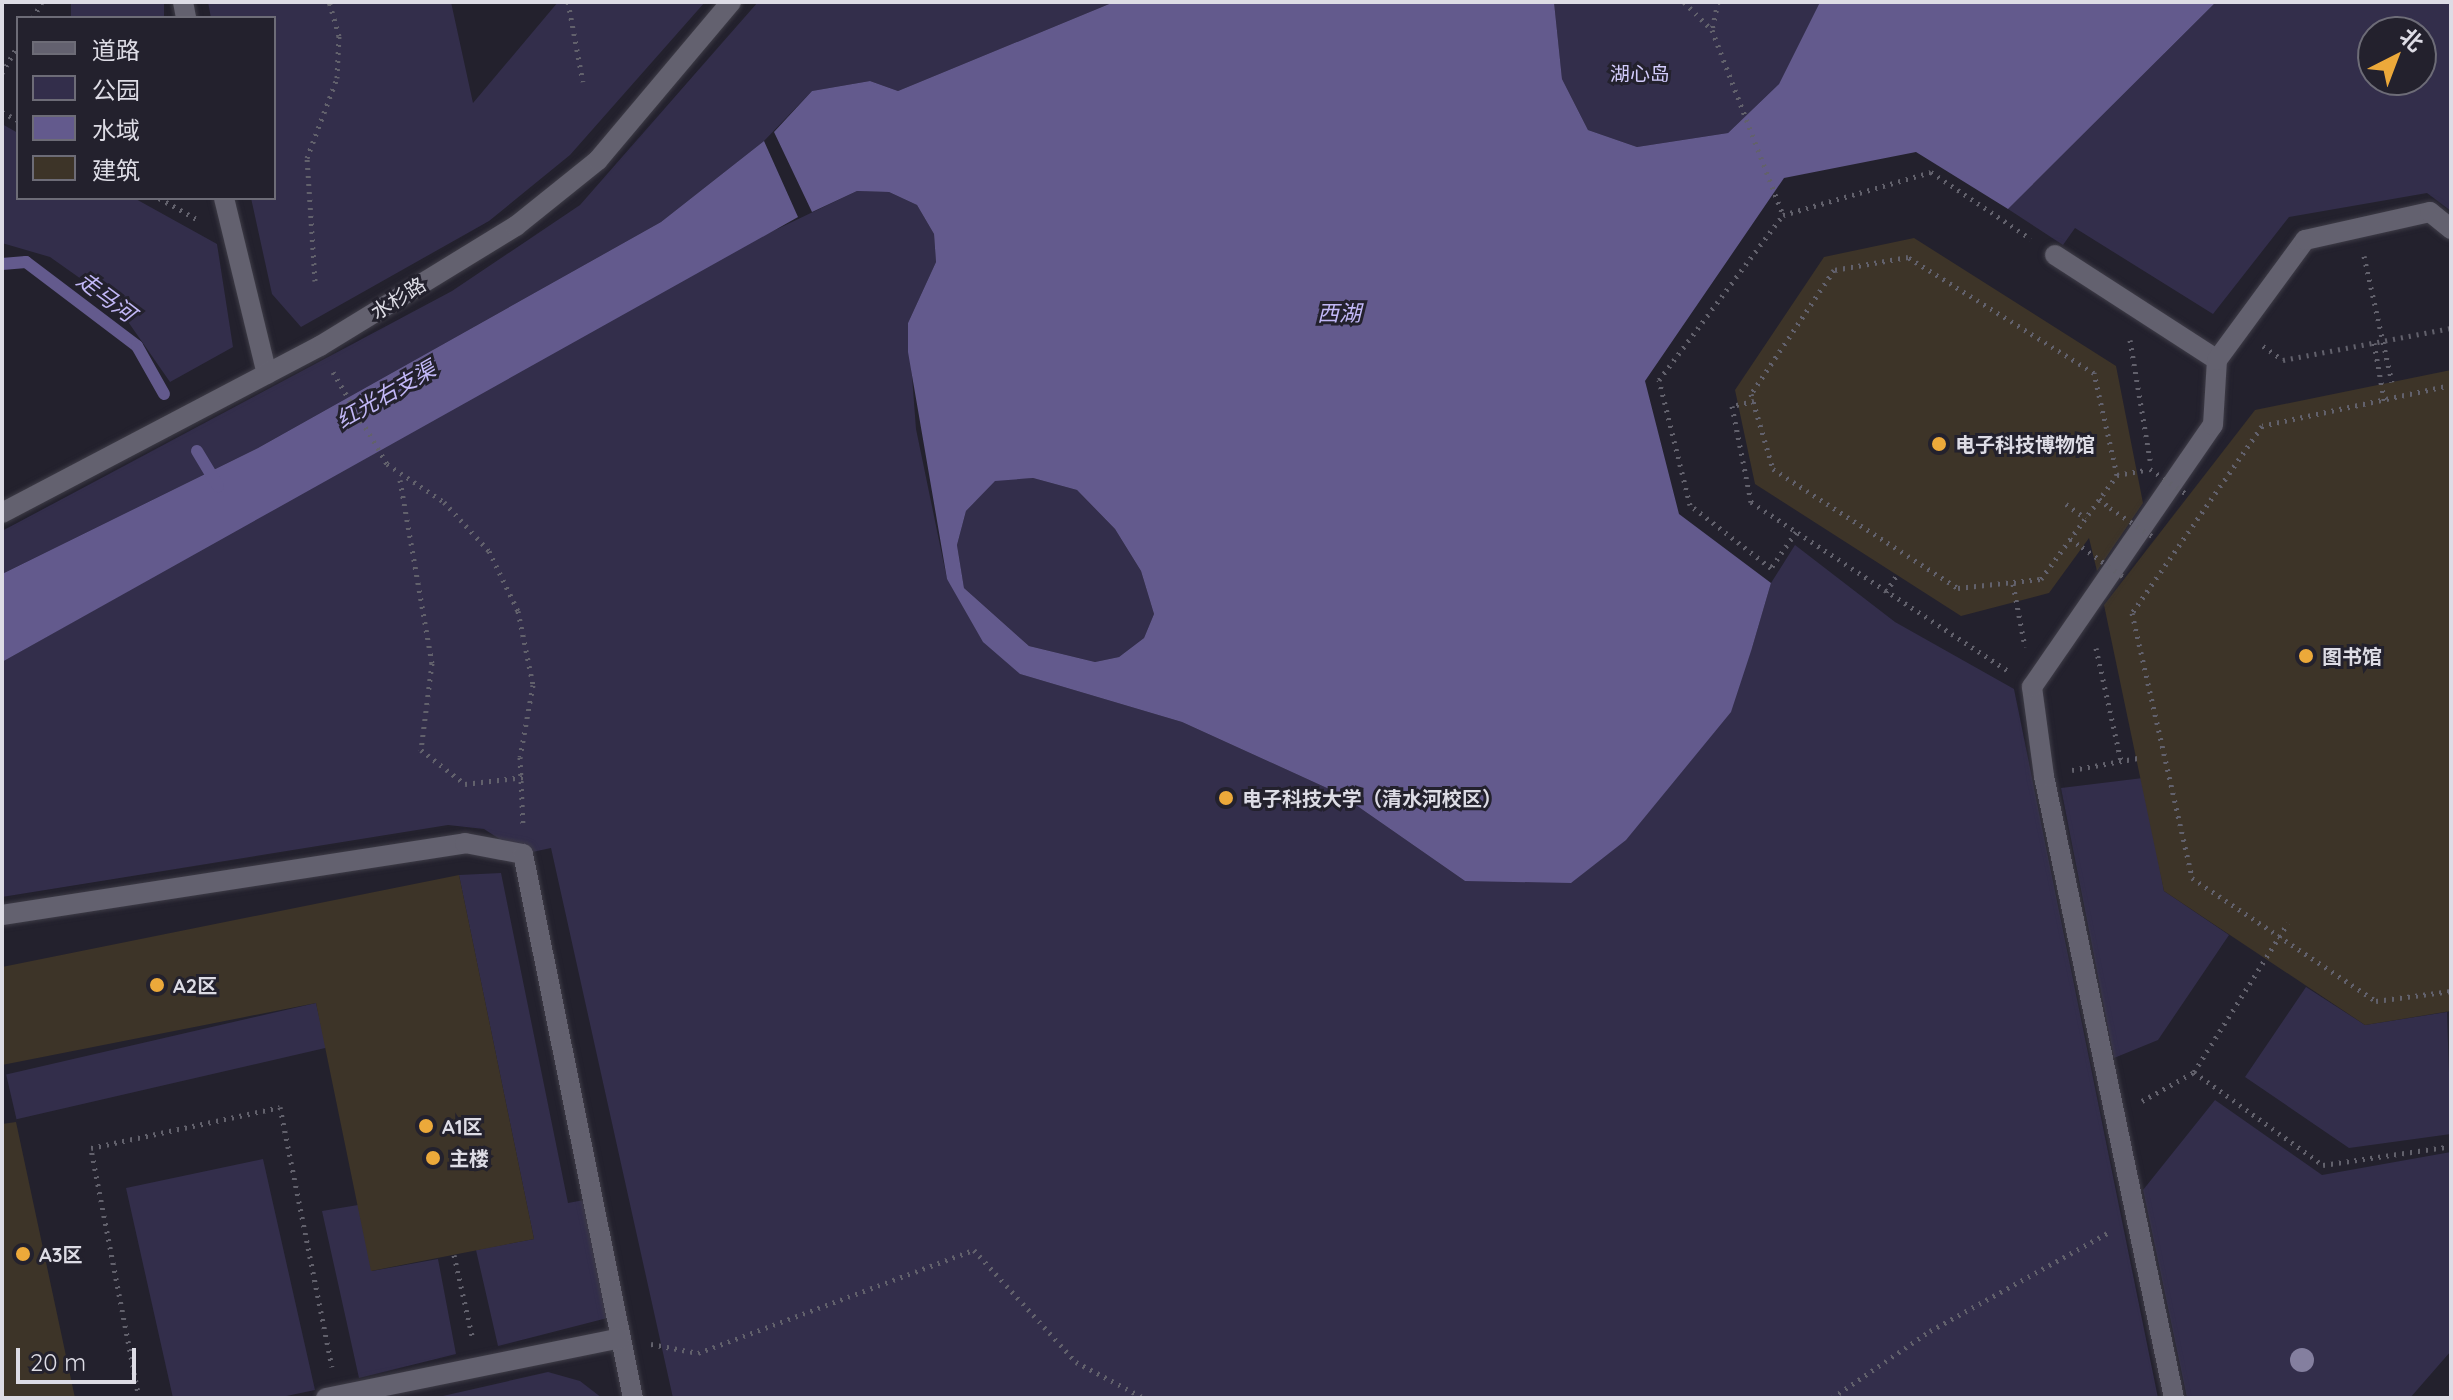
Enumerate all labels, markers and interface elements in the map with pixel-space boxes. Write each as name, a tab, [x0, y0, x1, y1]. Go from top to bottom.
legend	[16, 16, 276, 200]
north arrow	[2357, 16, 2437, 96]
text: 北	[2394, 22, 2429, 57]
text: 道路	[92, 35, 140, 65]
park label: 湖心岛	[1610, 61, 1670, 85]
text: 公园	[92, 75, 140, 105]
text: 水域	[92, 115, 140, 145]
text: 建筑	[92, 155, 140, 185]
water label: 走马河	[72, 267, 140, 327]
street label: 水杉路	[366, 272, 430, 324]
water label: 西湖	[1317, 301, 1361, 327]
water label: 红光右支渠	[332, 356, 440, 434]
place label: 电子科技博物馆	[1955, 432, 2095, 456]
marker: 电子科技博物馆	[1930, 435, 1948, 453]
place label: 图书馆	[2322, 644, 2382, 668]
marker: 图书馆	[2297, 647, 2315, 665]
place label: 电子科技大学（清水河校区）	[1242, 786, 1502, 810]
marker: 电子科技大学（清水河校区）	[1217, 789, 1235, 807]
place label: A2区	[173, 973, 217, 997]
marker: A2区	[148, 976, 166, 994]
place label: A1区	[442, 1114, 483, 1138]
marker: A1区	[417, 1117, 435, 1135]
place label: 主楼	[449, 1146, 489, 1170]
marker: 主楼	[424, 1149, 442, 1167]
place label: A3区	[39, 1242, 83, 1266]
marker: A3区	[14, 1245, 32, 1263]
scale bar	[20, 1332, 140, 1382]
text: 20 m	[30, 1347, 86, 1377]

